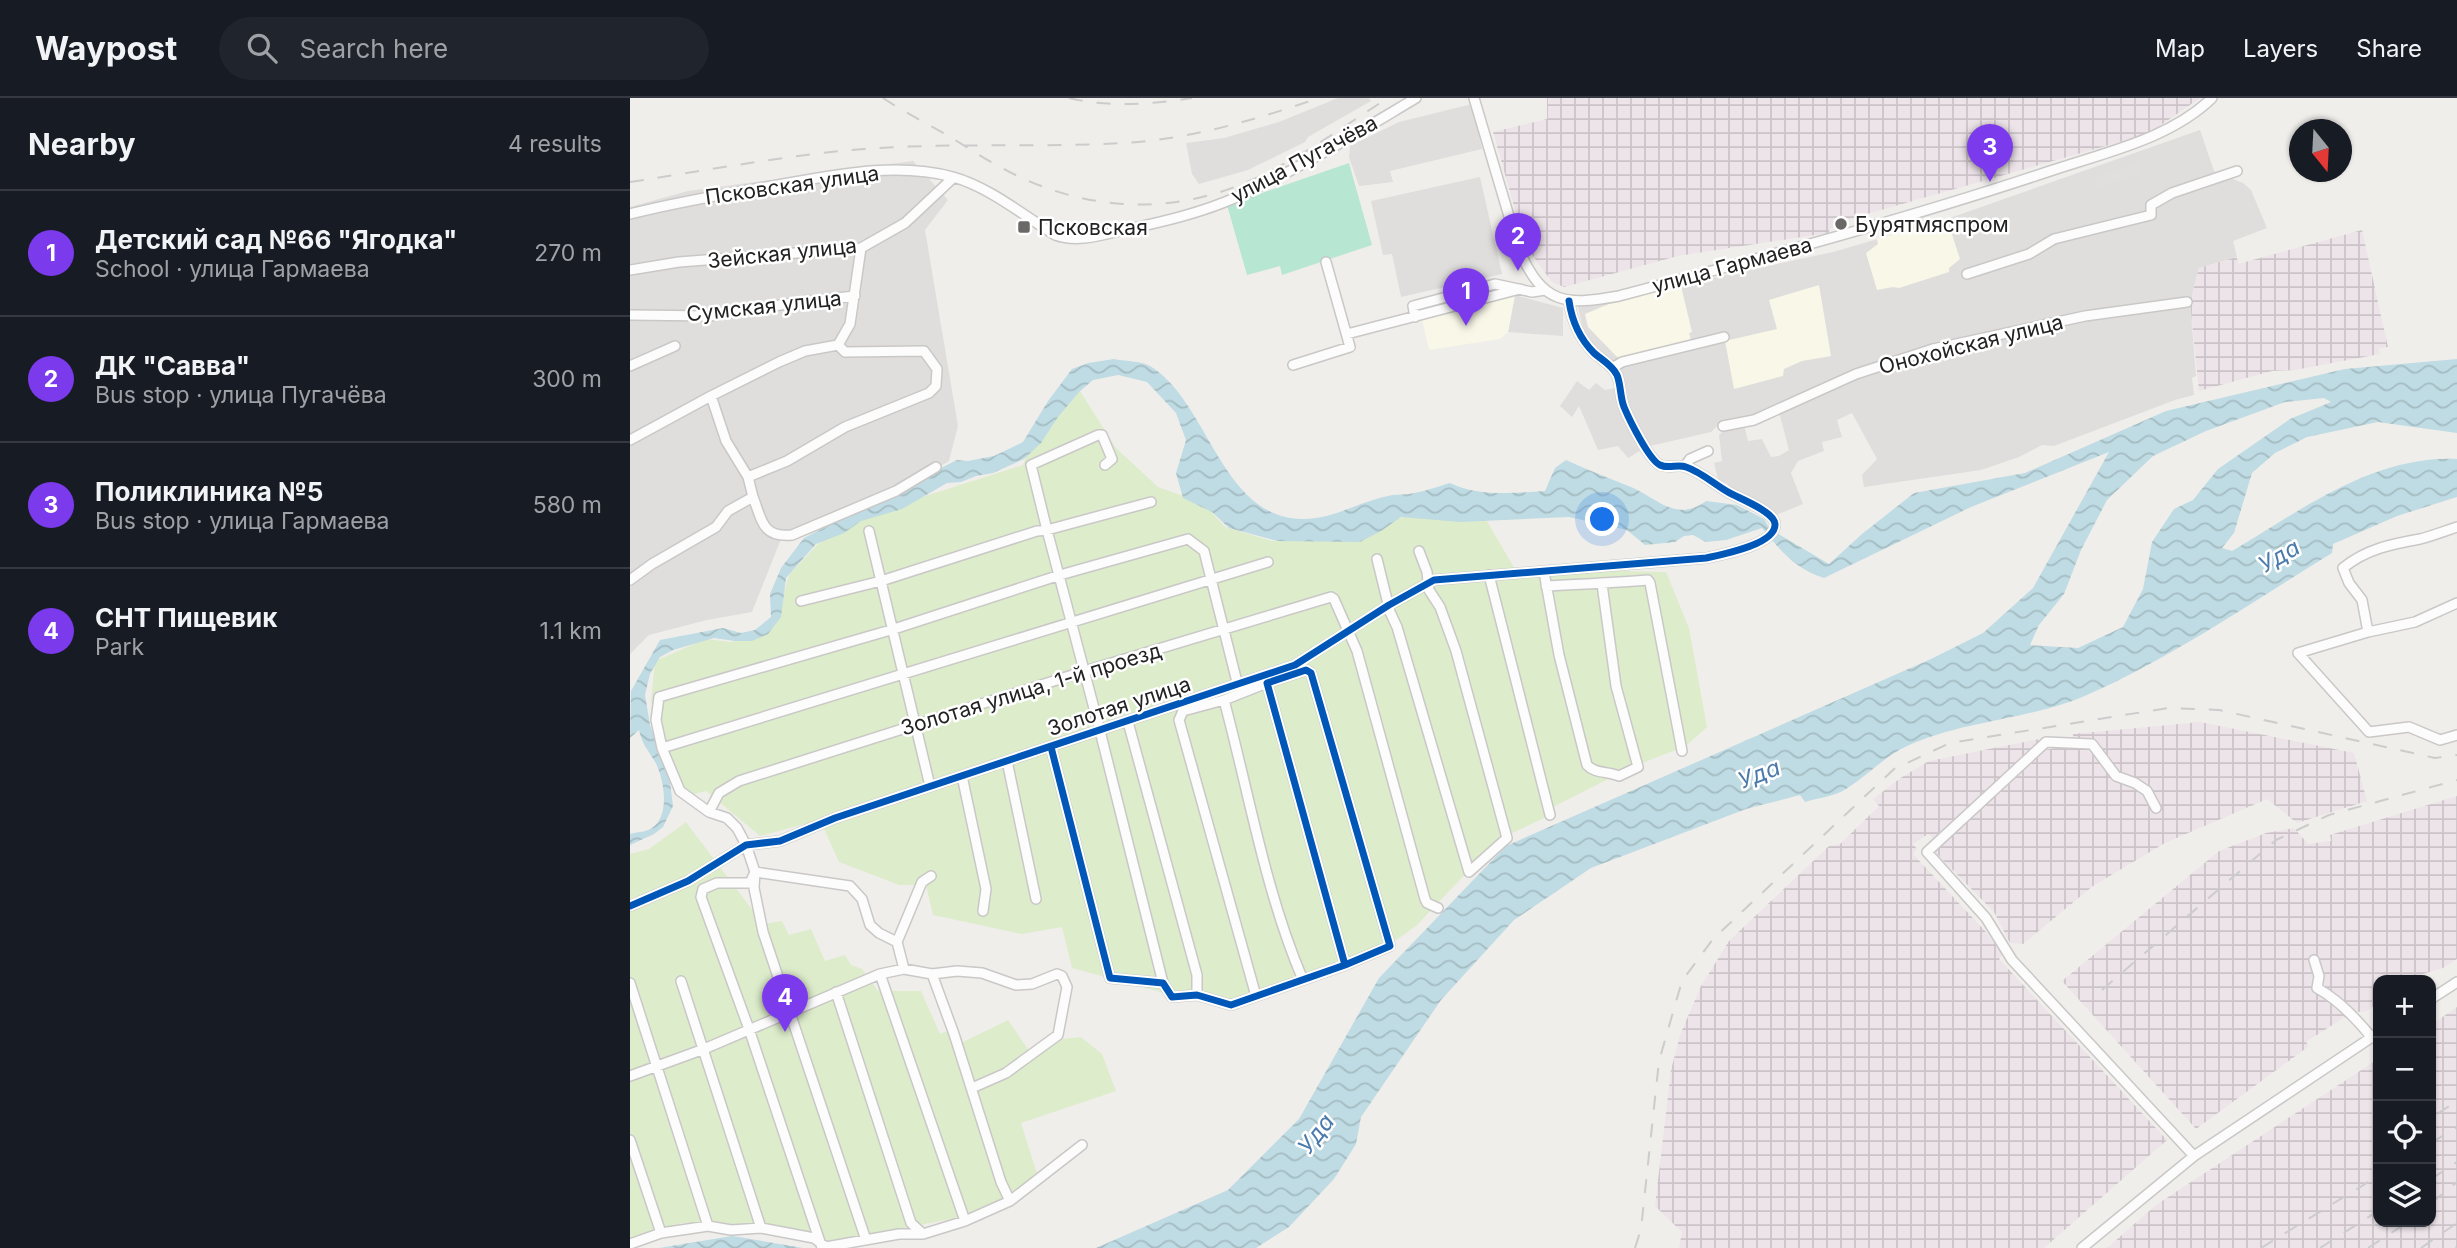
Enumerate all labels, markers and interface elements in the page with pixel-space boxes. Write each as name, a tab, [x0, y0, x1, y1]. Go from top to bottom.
search box	[219, 17, 709, 80]
text: Waypost	[35, 28, 177, 68]
icon: search	[243, 29, 281, 67]
text: Search here	[299, 33, 448, 64]
text: Map	[2155, 34, 2205, 63]
text: Layers	[2243, 34, 2318, 63]
text: Share	[2356, 34, 2422, 63]
street label: улица Пугачёва	[1227, 110, 1381, 208]
north arrow	[2289, 119, 2352, 182]
pin: 3	[1967, 124, 2013, 182]
text: Nearby	[28, 126, 136, 162]
text: 4 results	[508, 130, 602, 158]
street label: Псковская улица	[703, 160, 881, 210]
place label: Бурятмяспром	[1855, 212, 2009, 237]
pin: 2	[1495, 213, 1541, 271]
place label: Псковская	[1038, 215, 1148, 240]
marker: Бурятмяспром	[1833, 216, 1849, 232]
marker: Псковская	[1016, 219, 1032, 235]
text: Детский сад №66 "Ягодка"	[95, 224, 457, 255]
street label: улица Гармаева	[1649, 232, 1815, 298]
street label: Зейская улица	[706, 233, 858, 273]
text: 1	[46, 239, 56, 267]
text: 270 m	[534, 239, 602, 267]
text: School · улица Гармаева	[95, 255, 370, 283]
pin: 1	[1443, 268, 1489, 326]
street label: Сумская улица	[685, 285, 843, 327]
street label: Онохойская улица	[1876, 309, 2066, 379]
text: ДК "Савва"	[95, 350, 250, 381]
text: 2	[44, 365, 58, 393]
text: 300 m	[532, 365, 602, 393]
text: Bus stop · улица Пугачёва	[95, 381, 387, 409]
text: Поликлиника №5	[95, 476, 323, 507]
text: 3	[44, 491, 58, 519]
text: 580 m	[533, 491, 602, 519]
your location	[1585, 502, 1619, 536]
text: Bus stop · улица Гармаева	[95, 507, 390, 535]
water label: Уда	[2253, 533, 2305, 579]
text: СНТ Пищевик	[95, 602, 277, 633]
text: 4	[43, 617, 59, 645]
text: 1.1 km	[539, 617, 602, 645]
text: Park	[95, 633, 144, 661]
street label: Золотая улица, 1-й проезд	[898, 637, 1164, 741]
street label: Золотая улица	[1044, 671, 1194, 741]
water label: Уда	[1734, 753, 1784, 795]
pin: 4	[762, 974, 808, 1032]
map controls	[2373, 975, 2436, 1227]
button: +	[2373, 975, 2436, 1038]
button: −	[2373, 1038, 2436, 1101]
button: locate	[2373, 1101, 2436, 1164]
water label: Уда	[1292, 1108, 1340, 1160]
button: layers	[2373, 1164, 2436, 1227]

